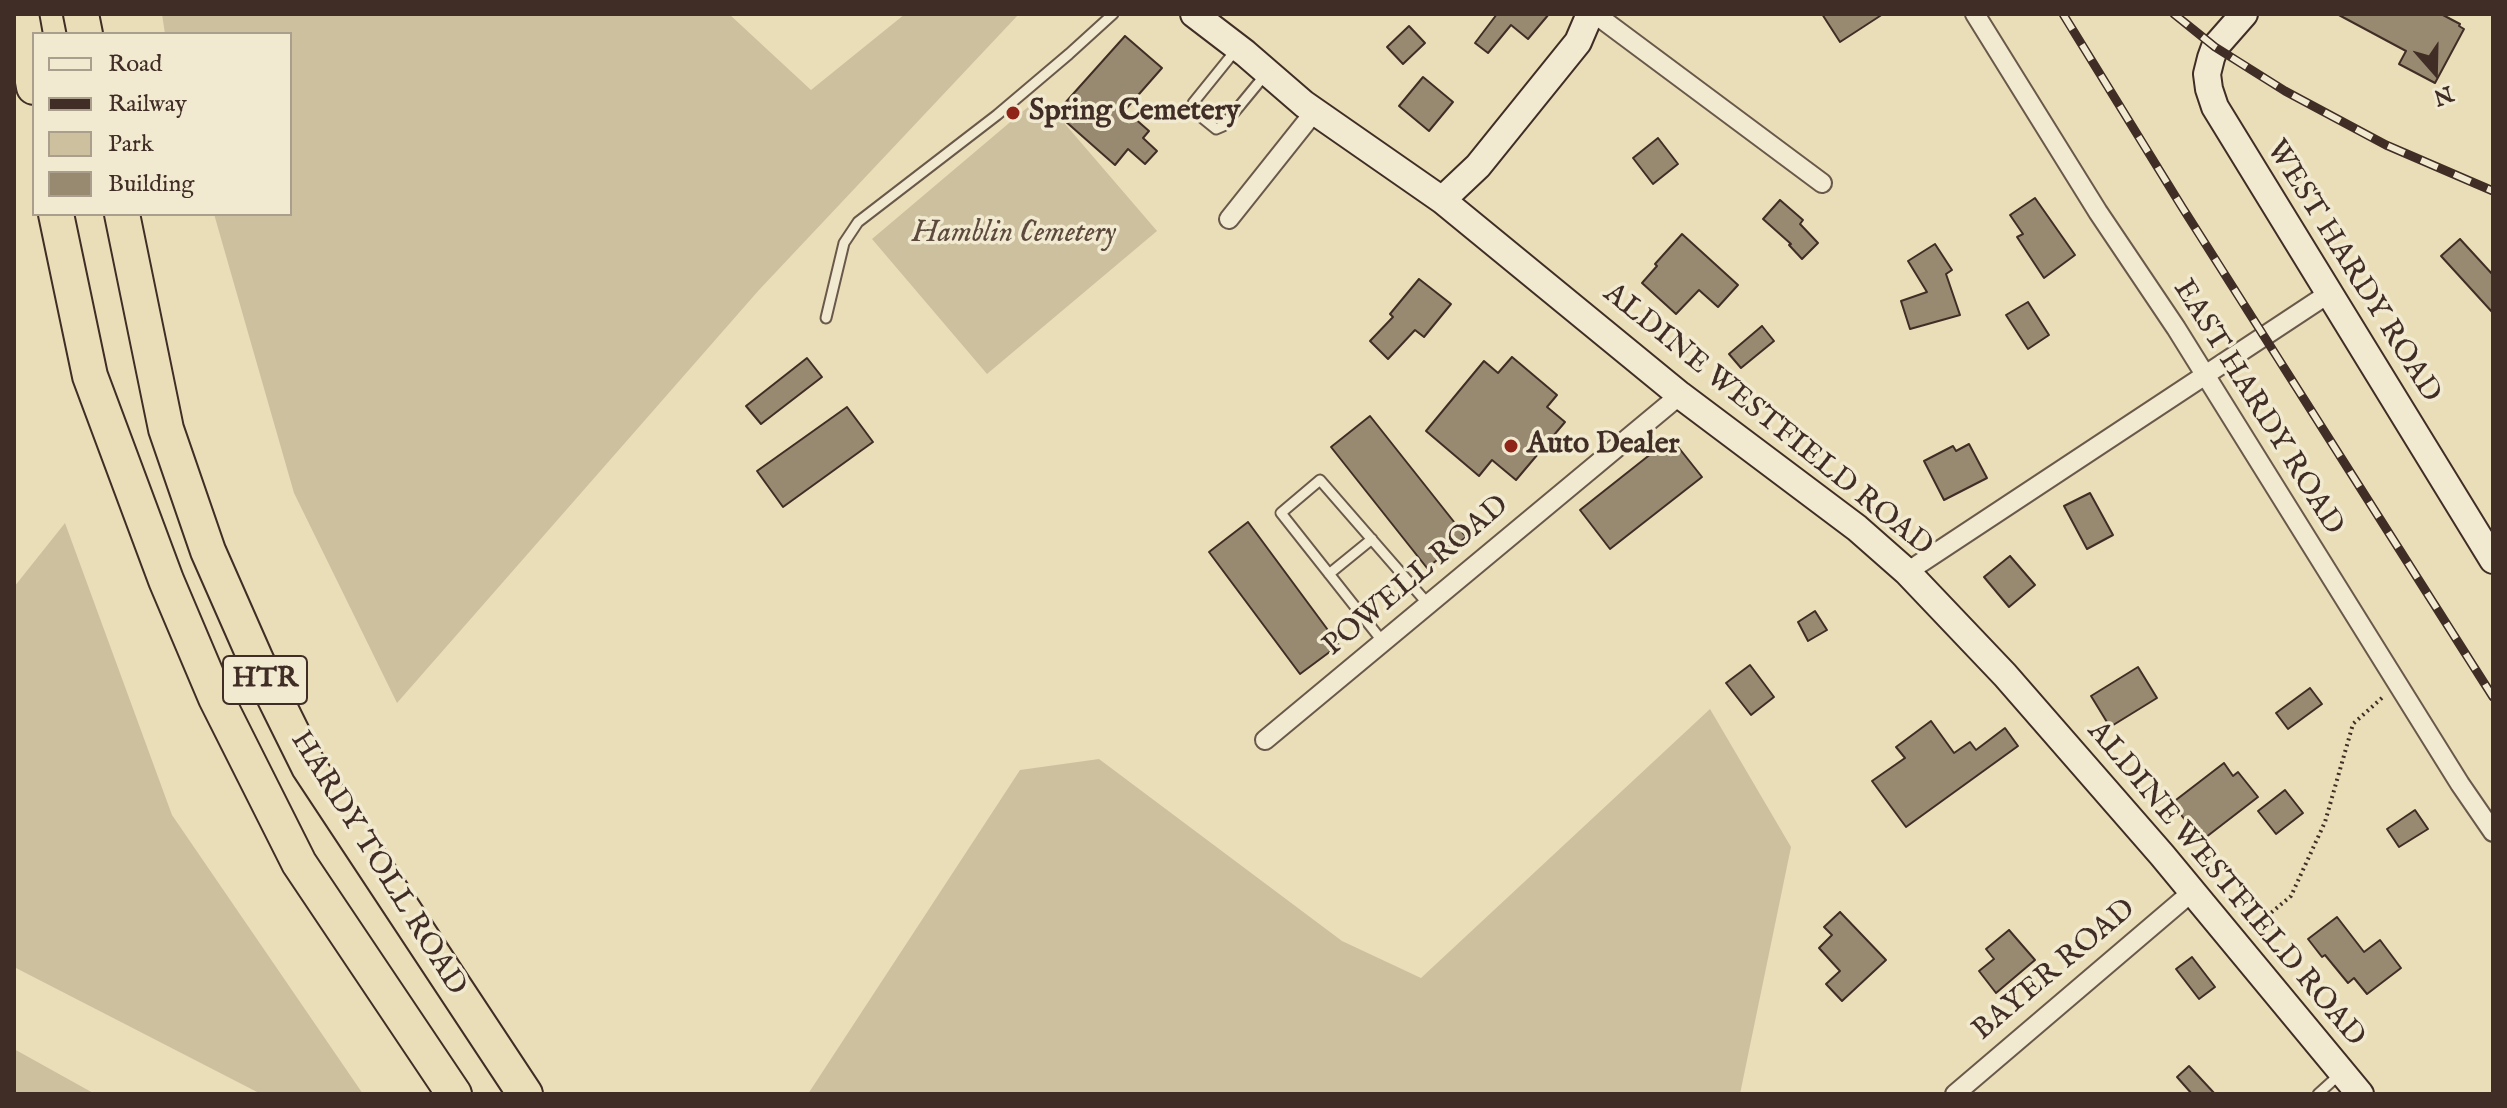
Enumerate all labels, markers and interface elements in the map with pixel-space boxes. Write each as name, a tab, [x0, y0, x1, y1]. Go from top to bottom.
legend	[32, 32, 292, 216]
north arrow	[2395, 32, 2475, 112]
text: Road	[108, 49, 162, 80]
text: N	[2429, 78, 2457, 111]
text: Railway	[108, 89, 187, 120]
place label: Spring Cemetery	[1029, 95, 1240, 131]
marker: Spring Cemetery	[1004, 104, 1022, 122]
text: Park	[108, 129, 154, 160]
street label: WEST HARDY ROAD	[2257, 134, 2447, 410]
text: Building	[108, 169, 194, 200]
park label: Hamblin Cemetery	[912, 217, 1116, 253]
street label: EAST HARDY ROAD	[2164, 274, 2350, 542]
street label: ALDINE WESTFIELD ROAD	[1595, 277, 1939, 565]
place label: Auto Dealer	[1527, 428, 1679, 464]
marker: Auto Dealer	[1502, 437, 1520, 455]
street label: POWELL ROAD	[1317, 489, 1517, 665]
road number: HTR	[223, 656, 307, 704]
street label: ALDINE WESTFIELD ROAD	[2078, 715, 2372, 1055]
street label: HARDY TOLL ROAD	[281, 725, 473, 1003]
street label: BAYER ROAD	[1966, 892, 2144, 1050]

